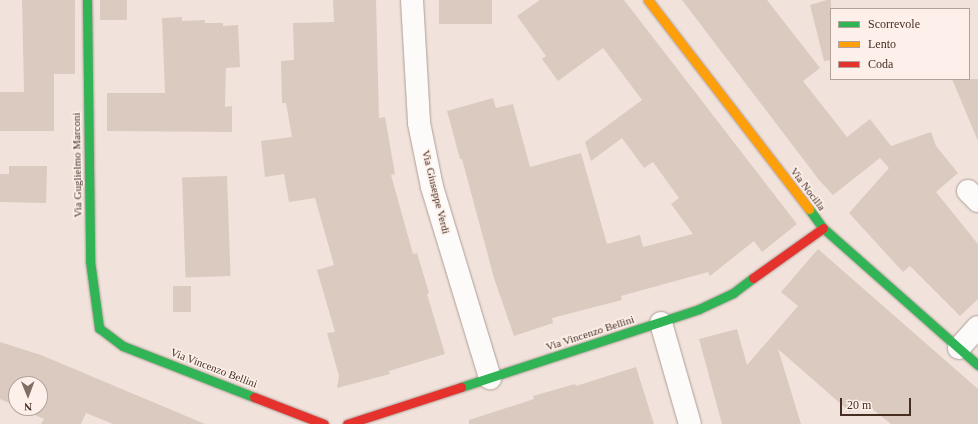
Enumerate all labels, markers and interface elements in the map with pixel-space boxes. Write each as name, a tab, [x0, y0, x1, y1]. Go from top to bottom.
legend	[830, 8, 970, 80]
text: Scorrevole	[868, 17, 920, 31]
text: Lento	[868, 37, 896, 51]
text: Coda	[868, 57, 893, 71]
street label: Via Guglielmo Marconi	[69, 112, 85, 218]
street label: Via Giuseppe Verdi	[419, 149, 453, 235]
street label: Via Nocilla	[788, 165, 828, 213]
street label: Via Vincenzo Bellini	[544, 312, 636, 354]
street label: Via Vincenzo Bellini	[169, 345, 259, 391]
north arrow	[8, 376, 48, 416]
scale bar	[842, 390, 913, 416]
text: 20 m	[847, 398, 871, 412]
text: N	[24, 401, 32, 413]

